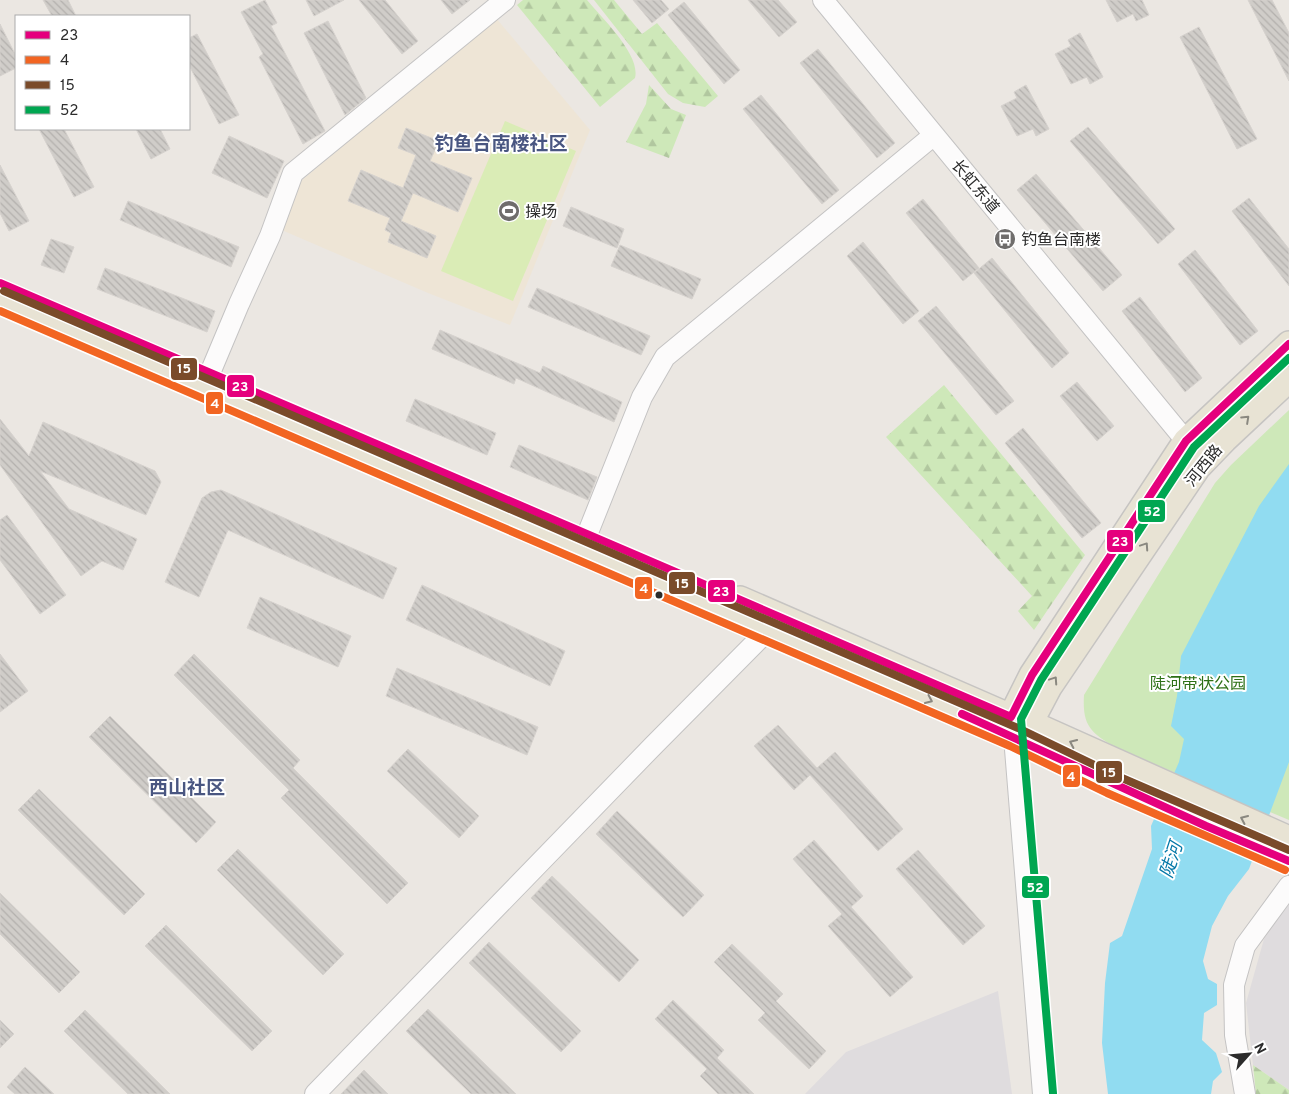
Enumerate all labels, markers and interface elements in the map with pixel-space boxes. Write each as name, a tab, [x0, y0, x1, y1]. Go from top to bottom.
legend	[15, 15, 190, 130]
text: 23	[60, 27, 78, 46]
text: 4	[60, 52, 69, 71]
text: 15	[60, 77, 75, 96]
text: 52	[60, 102, 78, 121]
district label: 钓鱼台南楼社区	[434, 133, 568, 157]
street label: 长虹东道	[946, 156, 1003, 218]
sports icon: 操场	[497, 199, 521, 223]
place label: 操场	[525, 203, 557, 223]
bus stop icon: 钓鱼台南楼	[993, 227, 1017, 251]
place label: 钓鱼台南楼	[1021, 231, 1101, 251]
line badge: 15	[170, 357, 198, 381]
text: 15	[177, 361, 191, 378]
line badge: 23	[226, 374, 255, 398]
text: 23	[232, 379, 248, 396]
line badge: 4	[205, 391, 224, 415]
text: 4	[211, 396, 220, 413]
one-way arrow	[1240, 416, 1249, 425]
street label: 河西路	[1182, 441, 1227, 491]
line badge: 52	[1137, 499, 1166, 523]
text: 52	[1143, 504, 1161, 521]
line badge: 23	[1106, 529, 1134, 553]
text: 23	[1112, 534, 1128, 551]
one-way arrow	[1139, 542, 1148, 551]
line badge: 15	[668, 571, 696, 595]
line badge: 4	[634, 576, 653, 600]
text: 15	[675, 576, 689, 593]
line badge: 23	[707, 579, 736, 603]
text: 4	[640, 581, 649, 598]
text: 23	[713, 584, 729, 601]
unlabelled marker	[654, 590, 664, 600]
park label: 陡河带状公园	[1150, 675, 1246, 695]
one-way arrow	[1048, 676, 1057, 686]
one-way arrow	[924, 693, 933, 704]
one-way arrow	[1069, 738, 1078, 749]
line badge: 15	[1095, 760, 1123, 784]
line badge: 4	[1062, 764, 1081, 788]
text: 15	[1102, 765, 1116, 782]
text: 4	[1067, 769, 1076, 786]
district label: 西山社区	[149, 777, 225, 801]
one-way arrow	[1240, 815, 1249, 826]
water label: 陡河	[1156, 837, 1190, 881]
line badge: 52	[1021, 875, 1050, 899]
text: 52	[1026, 880, 1044, 897]
north arrow	[1224, 1029, 1274, 1079]
text: N	[1249, 1040, 1269, 1057]

